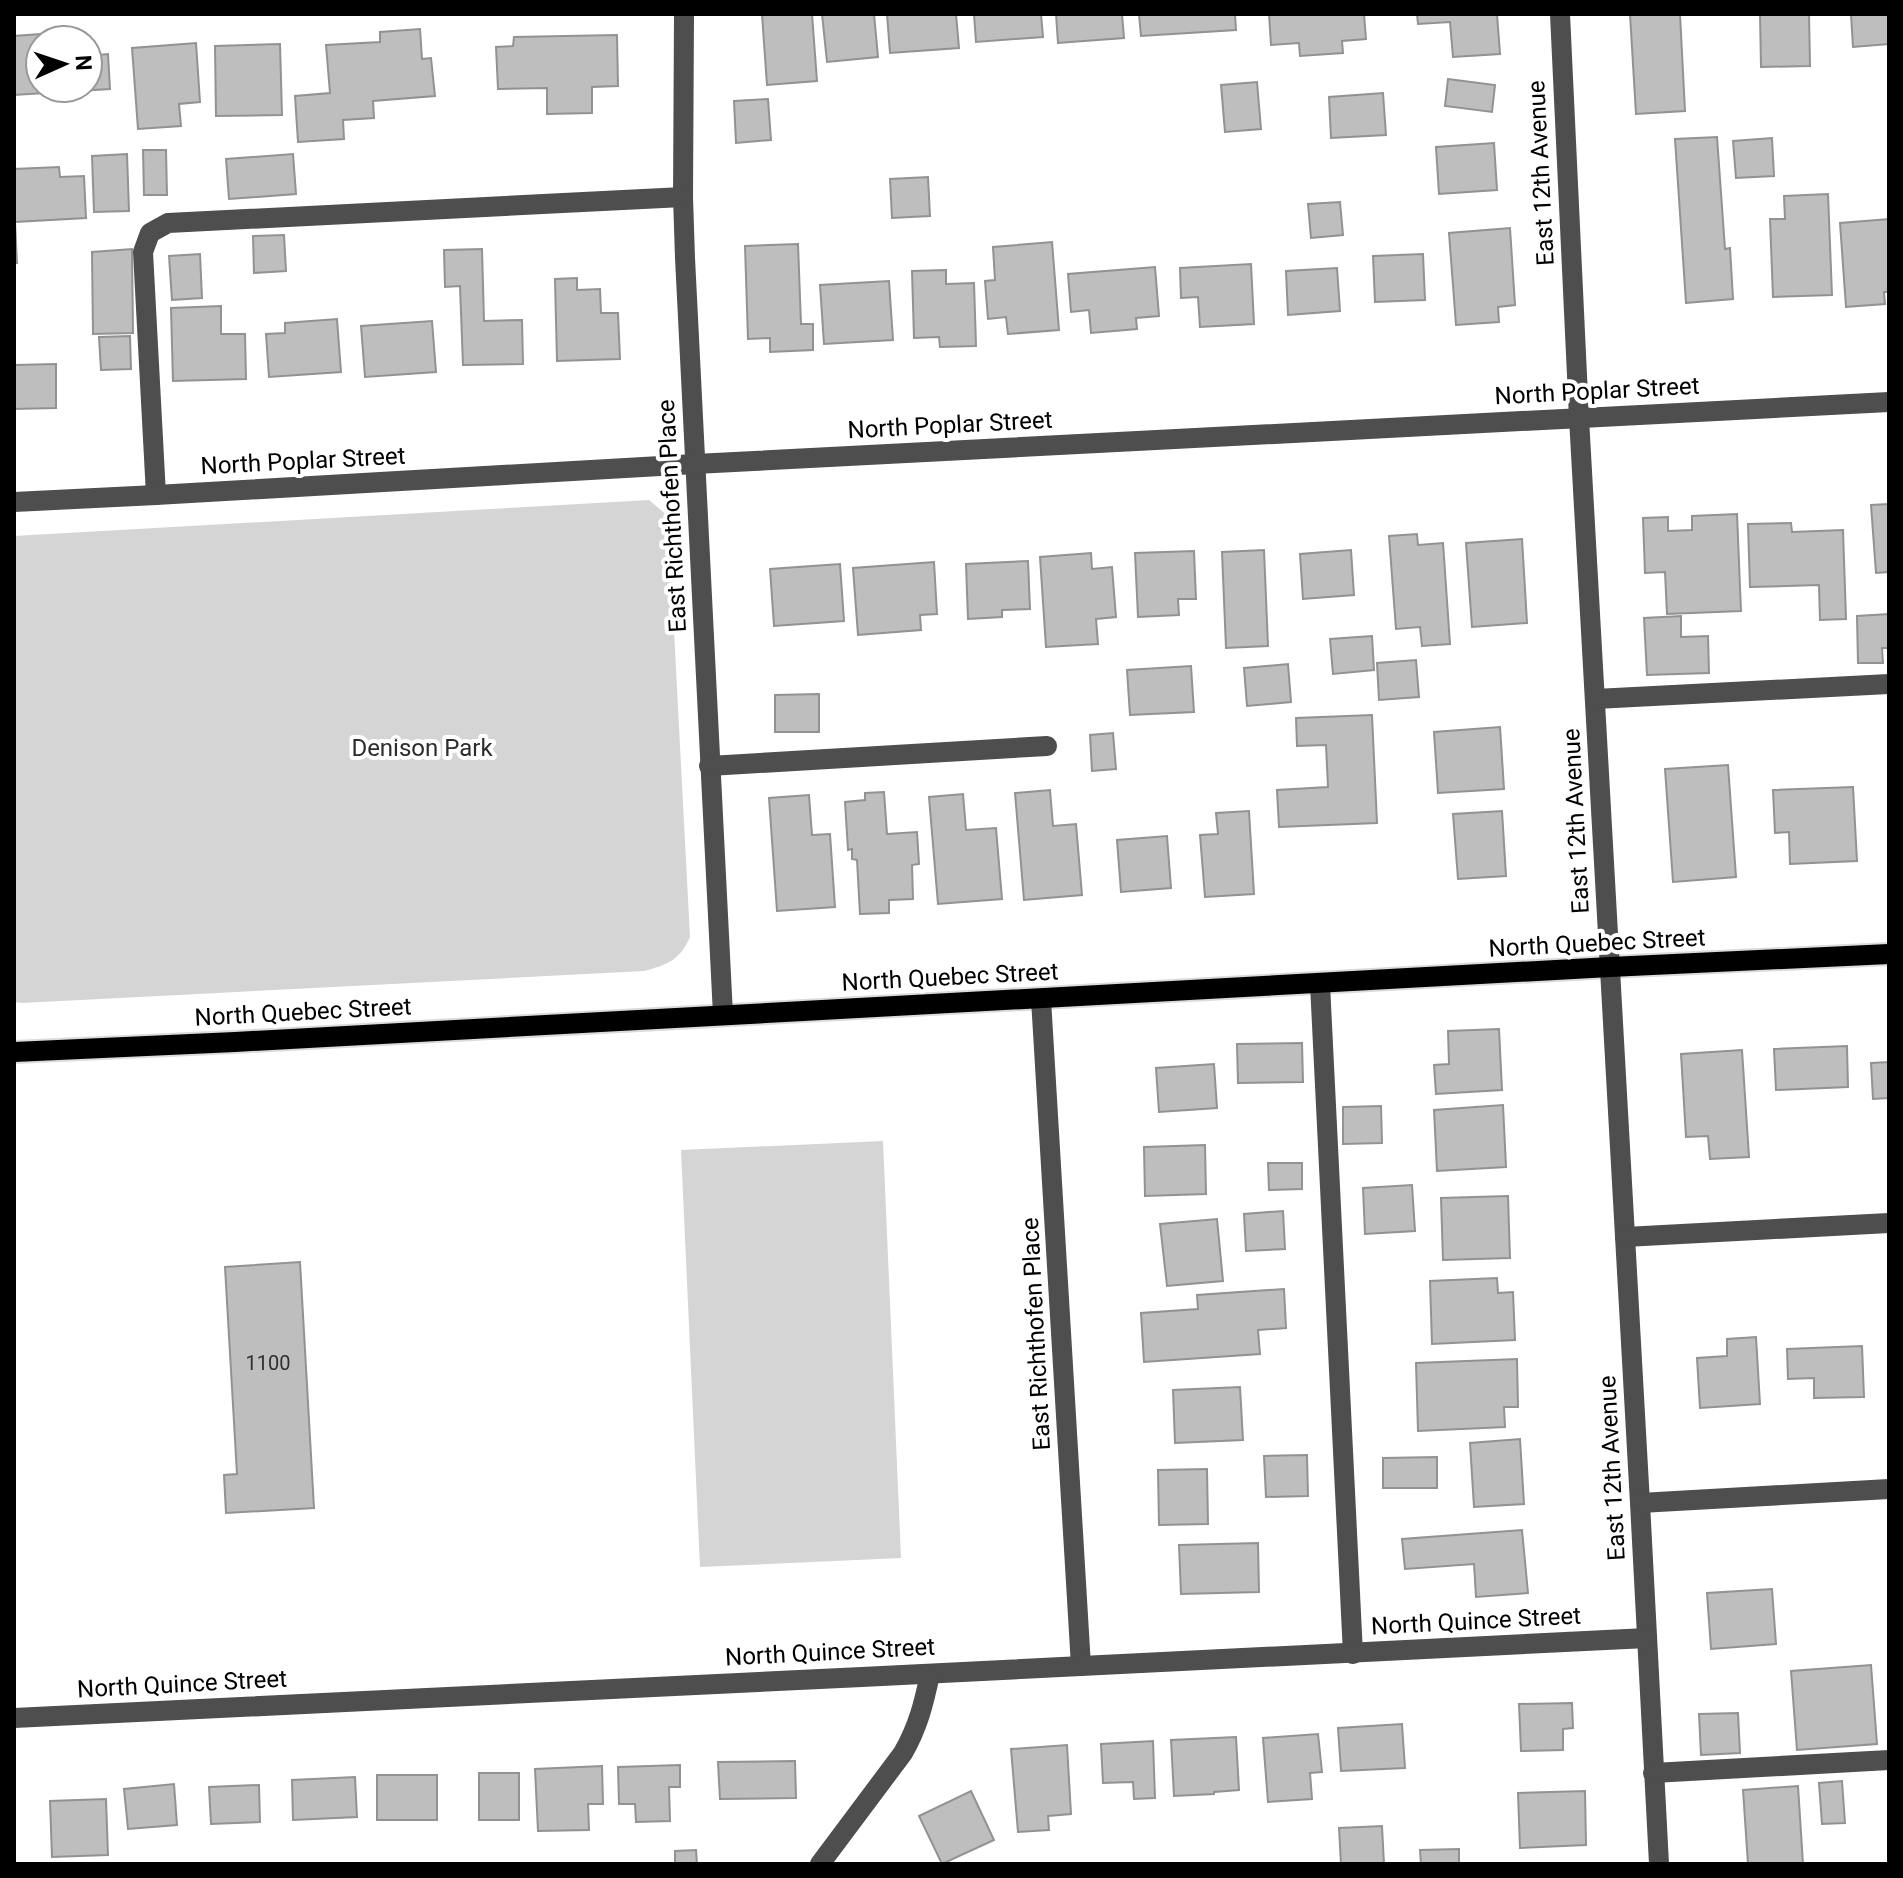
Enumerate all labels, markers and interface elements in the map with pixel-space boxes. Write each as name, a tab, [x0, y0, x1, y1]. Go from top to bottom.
north arrow	[24, 24, 104, 104]
text: N	[71, 55, 96, 71]
street label: East 12th Avenue	[1522, 80, 1560, 266]
street label: North Poplar Street	[1494, 372, 1700, 410]
street label: East Richthofen Place	[652, 399, 692, 633]
street label: North Poplar Street	[847, 406, 1053, 444]
street label: North Poplar Street	[200, 442, 406, 480]
street label: East 12th Avenue	[1557, 728, 1595, 914]
park label: Denison Park	[351, 734, 493, 762]
street label: North Quebec Street	[1488, 923, 1706, 963]
street label: North Quebec Street	[841, 957, 1059, 997]
street label: North Quebec Street	[194, 992, 412, 1032]
street label: East Richthofen Place	[1016, 1217, 1056, 1451]
house number: 1100	[246, 1351, 290, 1375]
street label: East 12th Avenue	[1593, 1375, 1631, 1561]
street label: North Quince Street	[1370, 1602, 1582, 1640]
street label: North Quince Street	[724, 1633, 936, 1671]
street label: North Quince Street	[76, 1665, 288, 1703]

